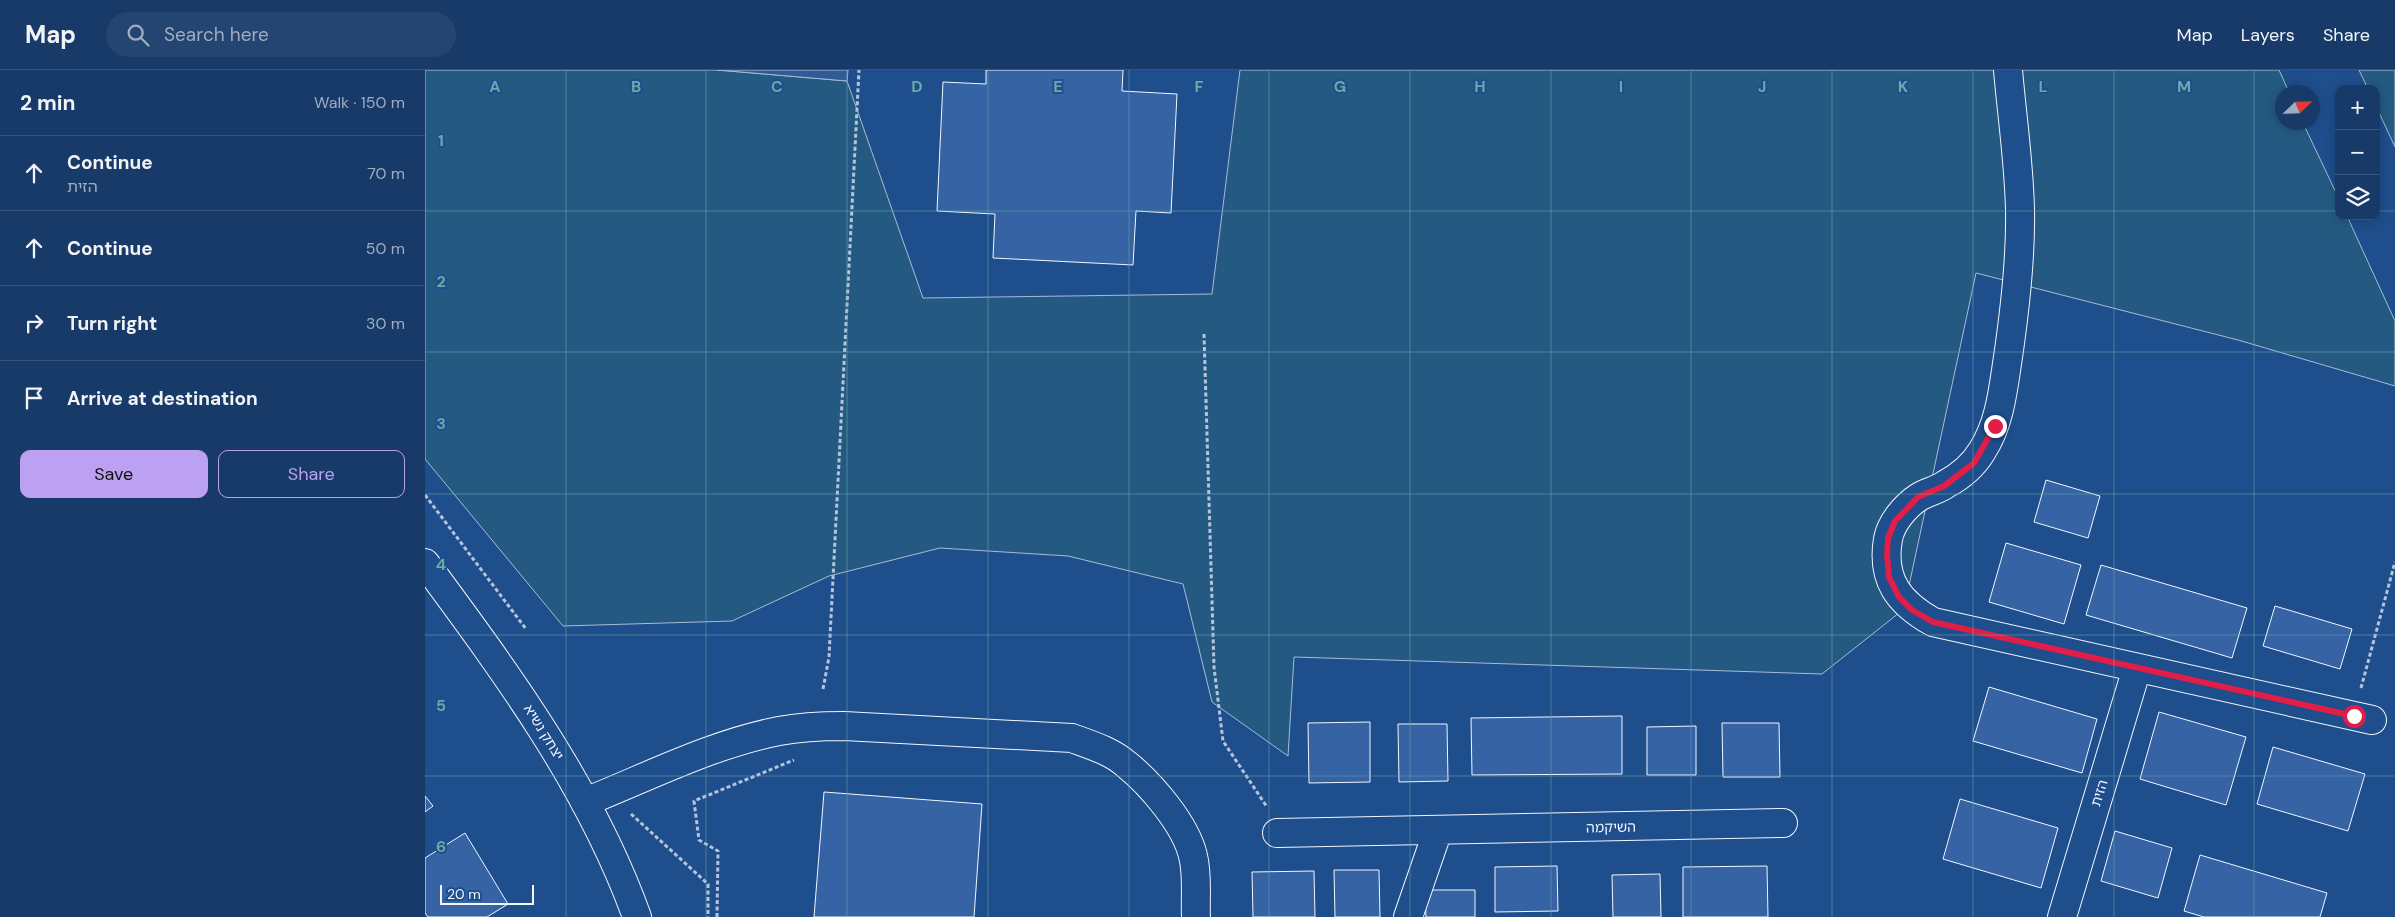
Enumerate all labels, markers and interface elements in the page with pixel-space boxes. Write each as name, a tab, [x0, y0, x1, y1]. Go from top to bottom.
search box	[106, 12, 456, 57]
text: Map	[25, 19, 76, 50]
icon: search	[124, 21, 152, 49]
text: Search here	[164, 22, 269, 47]
text: Map	[2177, 23, 2213, 47]
text: Layers	[2241, 23, 2295, 47]
text: Share	[2323, 23, 2370, 47]
text: A	[489, 76, 501, 97]
text: B	[631, 76, 641, 97]
text: C	[771, 76, 783, 97]
text: D	[911, 76, 923, 97]
text: E	[1053, 76, 1063, 97]
text: F	[1195, 76, 1204, 97]
text: G	[1334, 76, 1346, 97]
text: H	[1474, 76, 1486, 97]
text: I	[1619, 76, 1623, 97]
text: J	[1758, 76, 1766, 97]
text: K	[1898, 76, 1909, 97]
text: L	[2039, 76, 2048, 97]
text: M	[2177, 76, 2191, 97]
north arrow	[2275, 85, 2320, 130]
map controls	[2335, 85, 2380, 220]
button: +	[2335, 85, 2380, 130]
text: 2 min	[20, 89, 76, 117]
text: Walk · 150 m	[314, 92, 405, 113]
text: 1	[438, 130, 444, 151]
button: −	[2335, 130, 2380, 175]
text: Continue	[67, 150, 153, 175]
icon: ahead	[20, 159, 48, 187]
text: 70 m	[367, 163, 405, 184]
button: layers	[2335, 175, 2380, 220]
text: הזית	[67, 176, 98, 197]
icon: ahead	[20, 234, 48, 262]
text: Continue	[67, 236, 153, 261]
text: 50 m	[366, 238, 405, 259]
text: 2	[436, 271, 446, 292]
icon: right	[20, 309, 48, 337]
text: Turn right	[67, 311, 157, 336]
text: 30 m	[366, 313, 405, 334]
icon: arrive	[20, 384, 48, 412]
text: Arrive at destination	[67, 386, 258, 411]
text: 3	[436, 413, 446, 434]
route end	[1984, 415, 2007, 438]
button: Save	[20, 450, 208, 498]
button: Share	[218, 450, 405, 498]
text: 4	[436, 554, 446, 575]
text: 5	[436, 695, 446, 716]
street label: יצחק נשיא	[520, 701, 568, 763]
route start	[2343, 705, 2366, 728]
street label: הזית	[2086, 778, 2112, 808]
street label: השיקמה	[1586, 818, 1636, 836]
text: 6	[436, 836, 446, 857]
scale bar	[440, 882, 534, 905]
text: 20 m	[447, 885, 481, 903]

